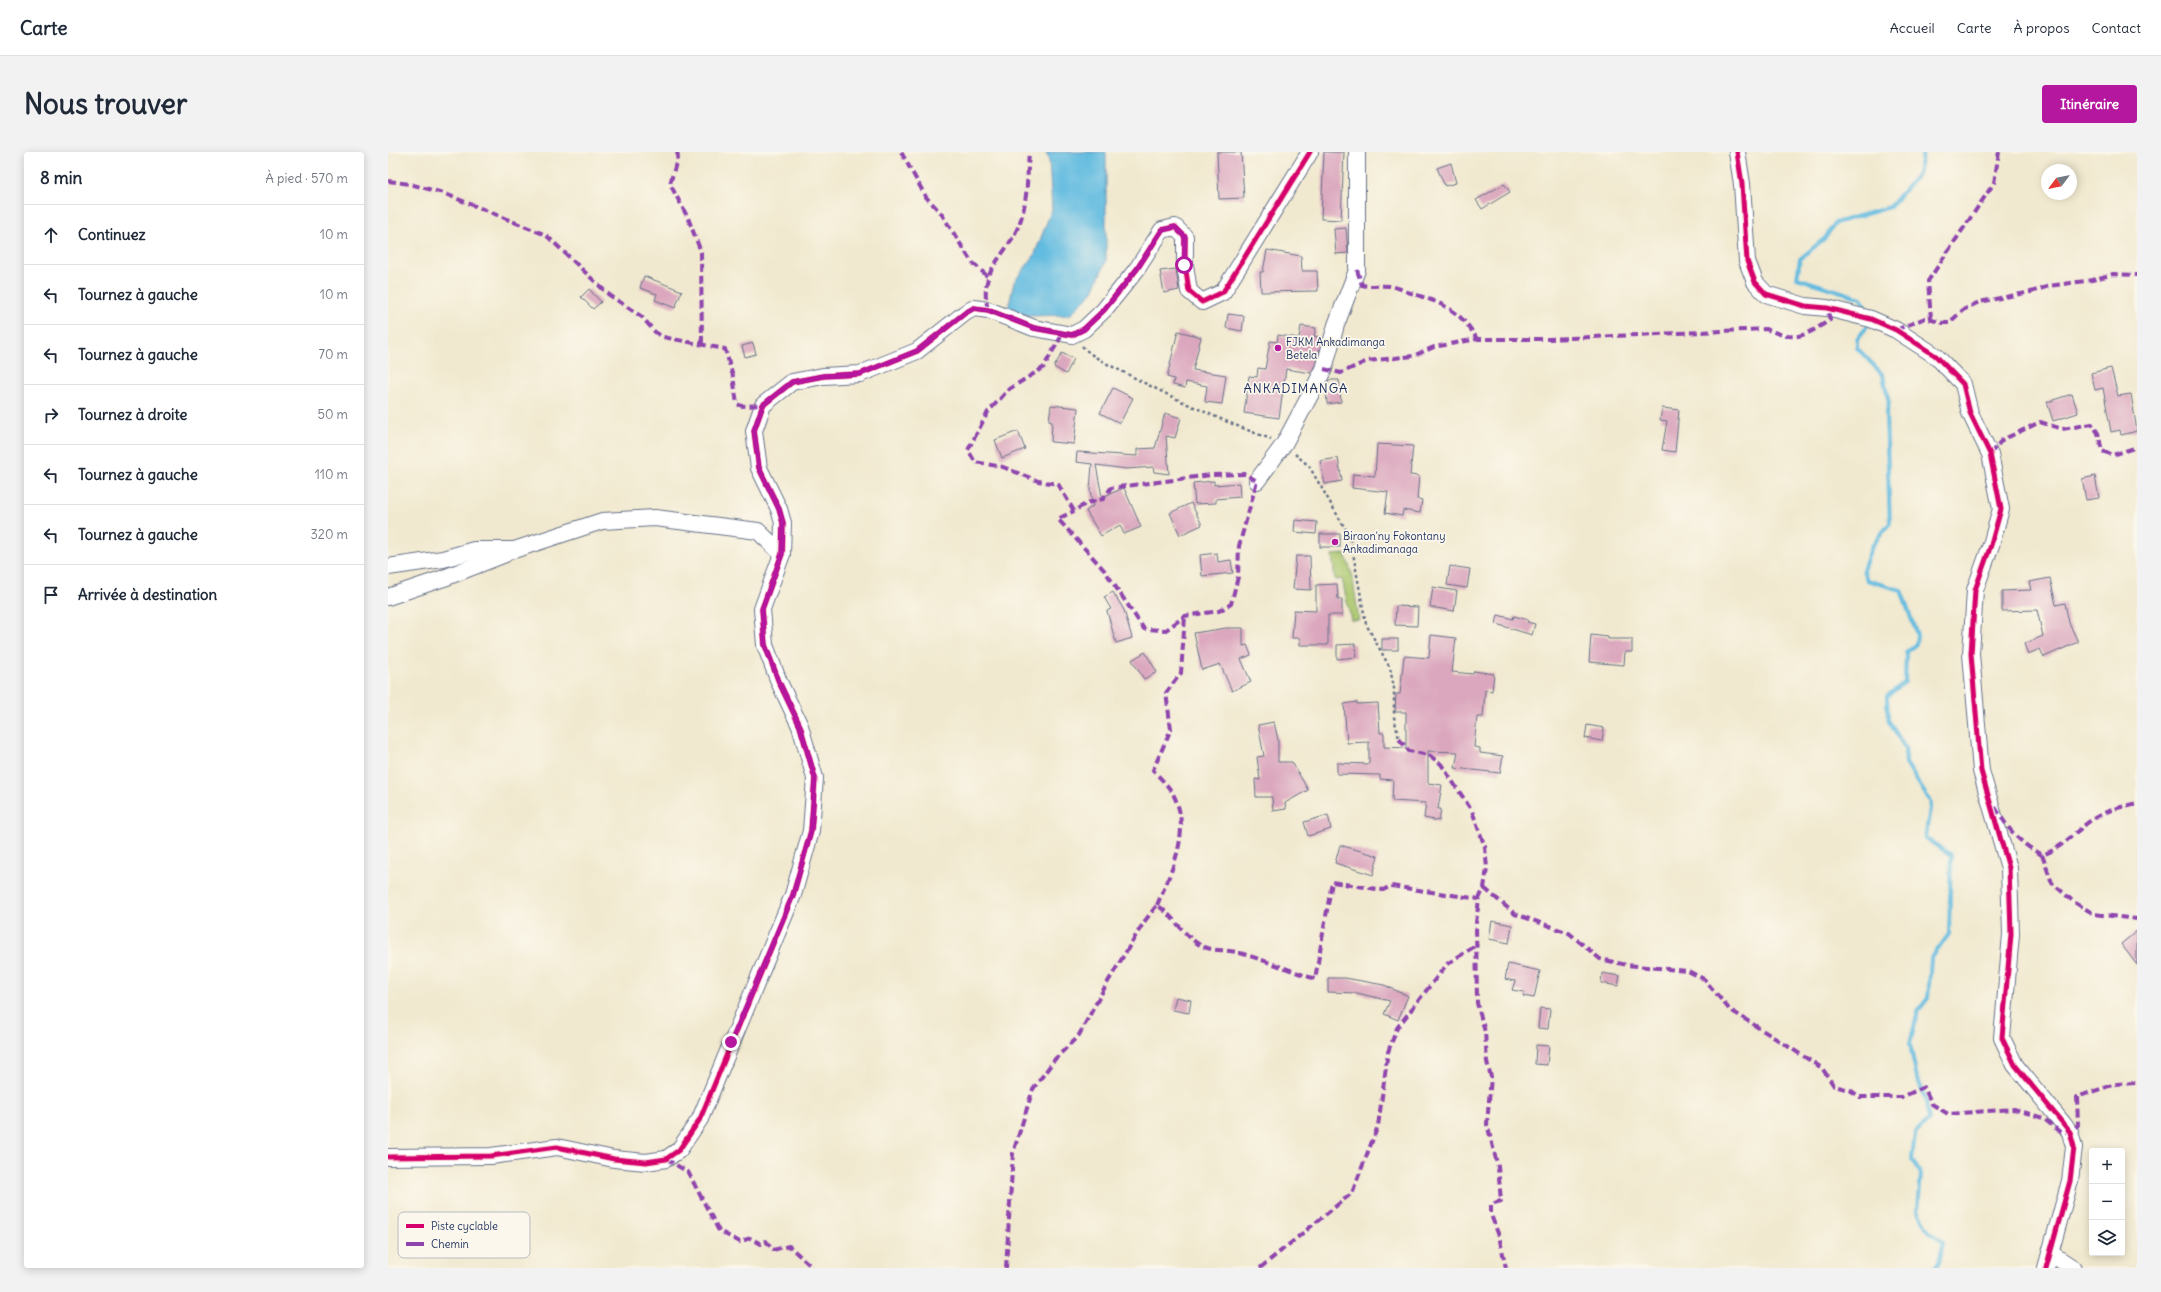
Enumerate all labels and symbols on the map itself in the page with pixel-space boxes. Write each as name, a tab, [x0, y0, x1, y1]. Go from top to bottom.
north arrow	[2041, 164, 2077, 200]
route start	[1175, 256, 1193, 274]
place label: FJKM Ankadimanga Betela	[1286, 335, 1385, 362]
marker: FJKM Ankadimanga Betela	[1273, 343, 1283, 353]
district label: ANKADIMANGA	[1244, 380, 1348, 397]
place label: Biraon'ny Fokontany Ankadimanaga	[1343, 529, 1445, 556]
marker: Biraon'ny Fokontany Ankadimanaga	[1330, 537, 1340, 547]
route end	[722, 1033, 740, 1051]
legend	[398, 1212, 530, 1258]
text: Piste cyclable	[431, 1219, 498, 1233]
text: Chemin	[431, 1237, 469, 1251]

